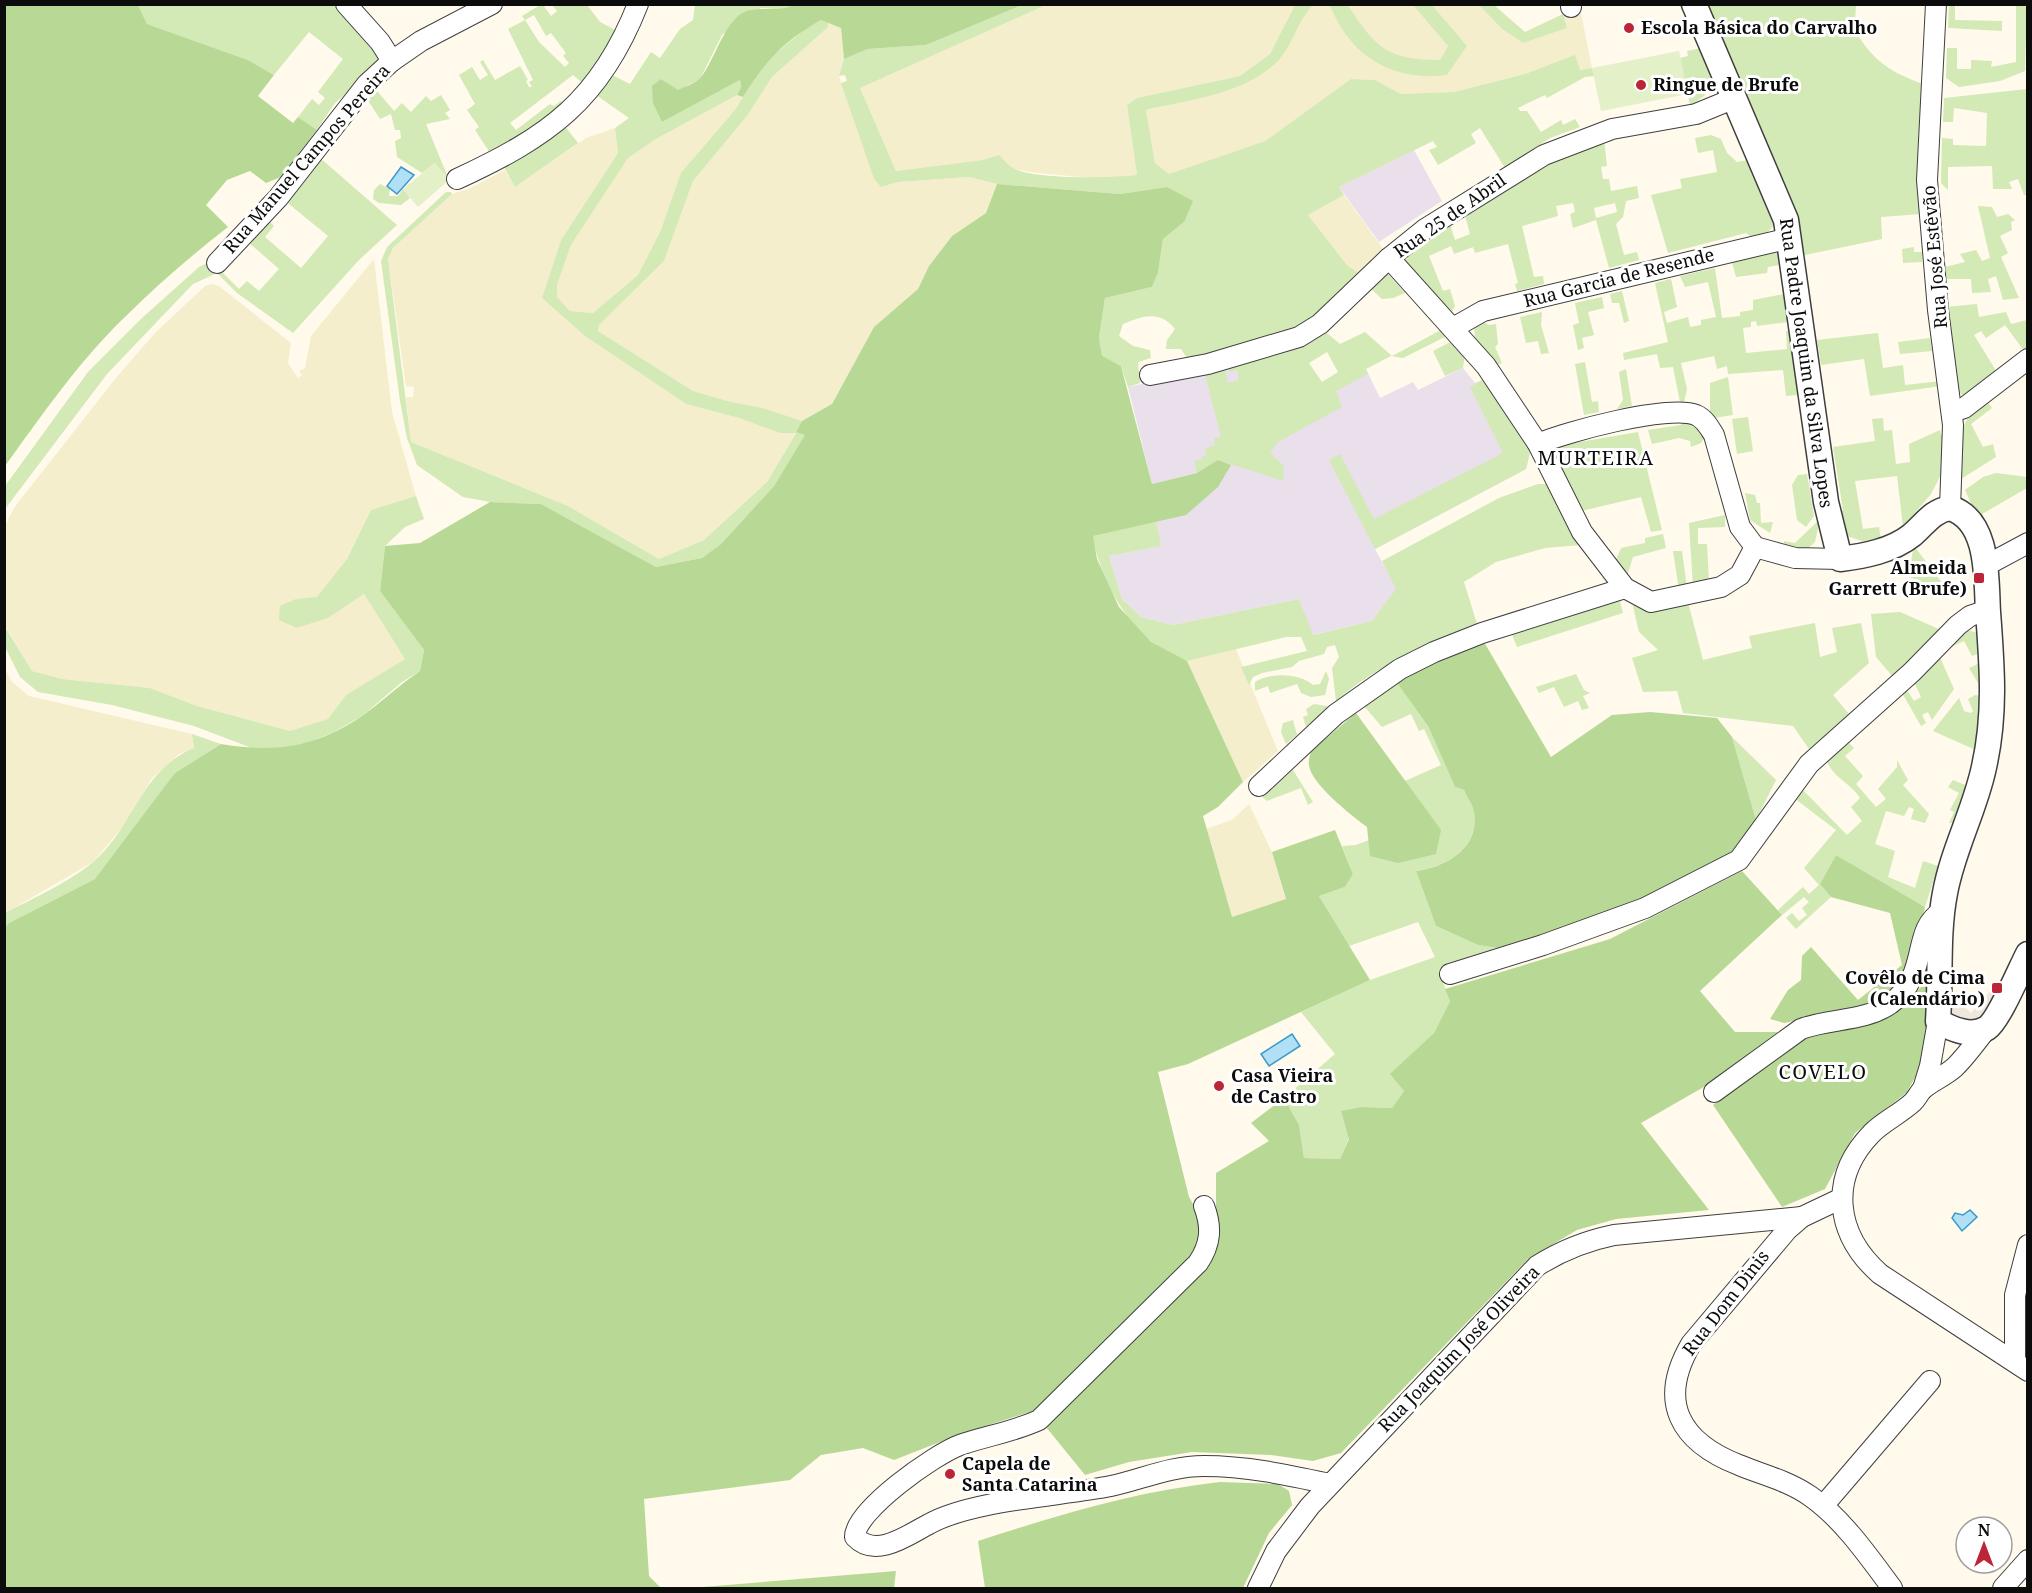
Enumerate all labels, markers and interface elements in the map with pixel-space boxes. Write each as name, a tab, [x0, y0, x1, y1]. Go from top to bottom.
place label: Escola Básica do Carvalho	[1641, 15, 1877, 39]
marker: Escola Básica do Carvalho	[1622, 21, 1636, 35]
street label: Rua Manuel Campos Pereira	[217, 59, 395, 258]
place label: Ringue de Brufe	[1653, 72, 1799, 96]
marker: Ringue de Brufe	[1634, 78, 1648, 92]
street label: Rua 25 de Abril	[1389, 167, 1511, 263]
street label: Rua José Estêvão	[1916, 185, 1952, 330]
street label: Rua Padre Joaquim da Silva Lopes	[1775, 216, 1839, 509]
street label: Rua Garcia de Resende	[1521, 242, 1717, 312]
district label: MURTEIRA	[1537, 444, 1655, 471]
place label: Almeida Garrett (Brufe)	[1828, 555, 1967, 600]
marker: Almeida Garrett (Brufe)	[1972, 571, 1986, 585]
place label: Covêlo de Cima (Calendário)	[1845, 965, 1985, 1010]
marker: Covêlo de Cima (Calendário)	[1990, 981, 2004, 995]
district label: COVELO	[1779, 1058, 1867, 1085]
place label: Casa Vieira de Castro	[1231, 1063, 1334, 1108]
marker: Casa Vieira de Castro	[1212, 1079, 1226, 1093]
street label: Rua Dom Dinis	[1676, 1245, 1774, 1360]
street label: Rua Joaquim José Oliveira	[1372, 1260, 1544, 1437]
place label: Capela de Santa Catarina	[962, 1451, 1098, 1496]
marker: Capela de Santa Catarina	[943, 1467, 957, 1481]
north arrow	[1954, 1515, 2014, 1575]
text: N	[1978, 1519, 1991, 1541]

